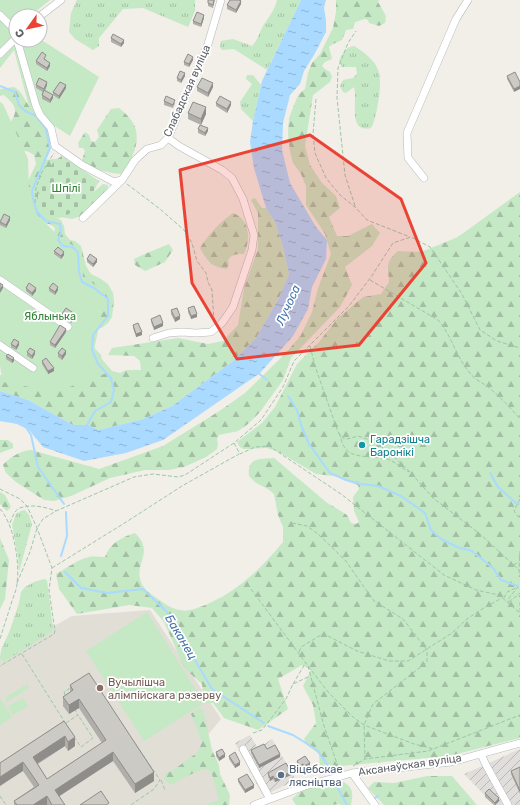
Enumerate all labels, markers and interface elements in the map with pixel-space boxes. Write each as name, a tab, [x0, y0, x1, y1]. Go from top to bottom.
north arrow	[8, 8, 48, 48]
text: С	[12, 26, 28, 40]
street label: Слабадская вуліца	[161, 43, 213, 139]
park label: Шпілі	[52, 182, 80, 195]
water label: Лучоса	[273, 283, 303, 328]
park label: Яблынька	[24, 310, 76, 323]
place label: Гарадзішча Баронікі	[370, 433, 430, 459]
marker: Гарадзішча Баронікі	[357, 440, 367, 450]
water label: Баканец	[162, 612, 200, 662]
place label: Вучылішча алімпійскага рэзерву	[108, 676, 221, 702]
marker: Вучылішча алімпійскага рэзерву	[95, 683, 105, 693]
street label: Аксанаўская вуліца	[357, 751, 463, 779]
place label: Віцебскае лясніцтва	[289, 763, 343, 789]
marker: Віцебскае лясніцтва	[276, 770, 286, 780]

